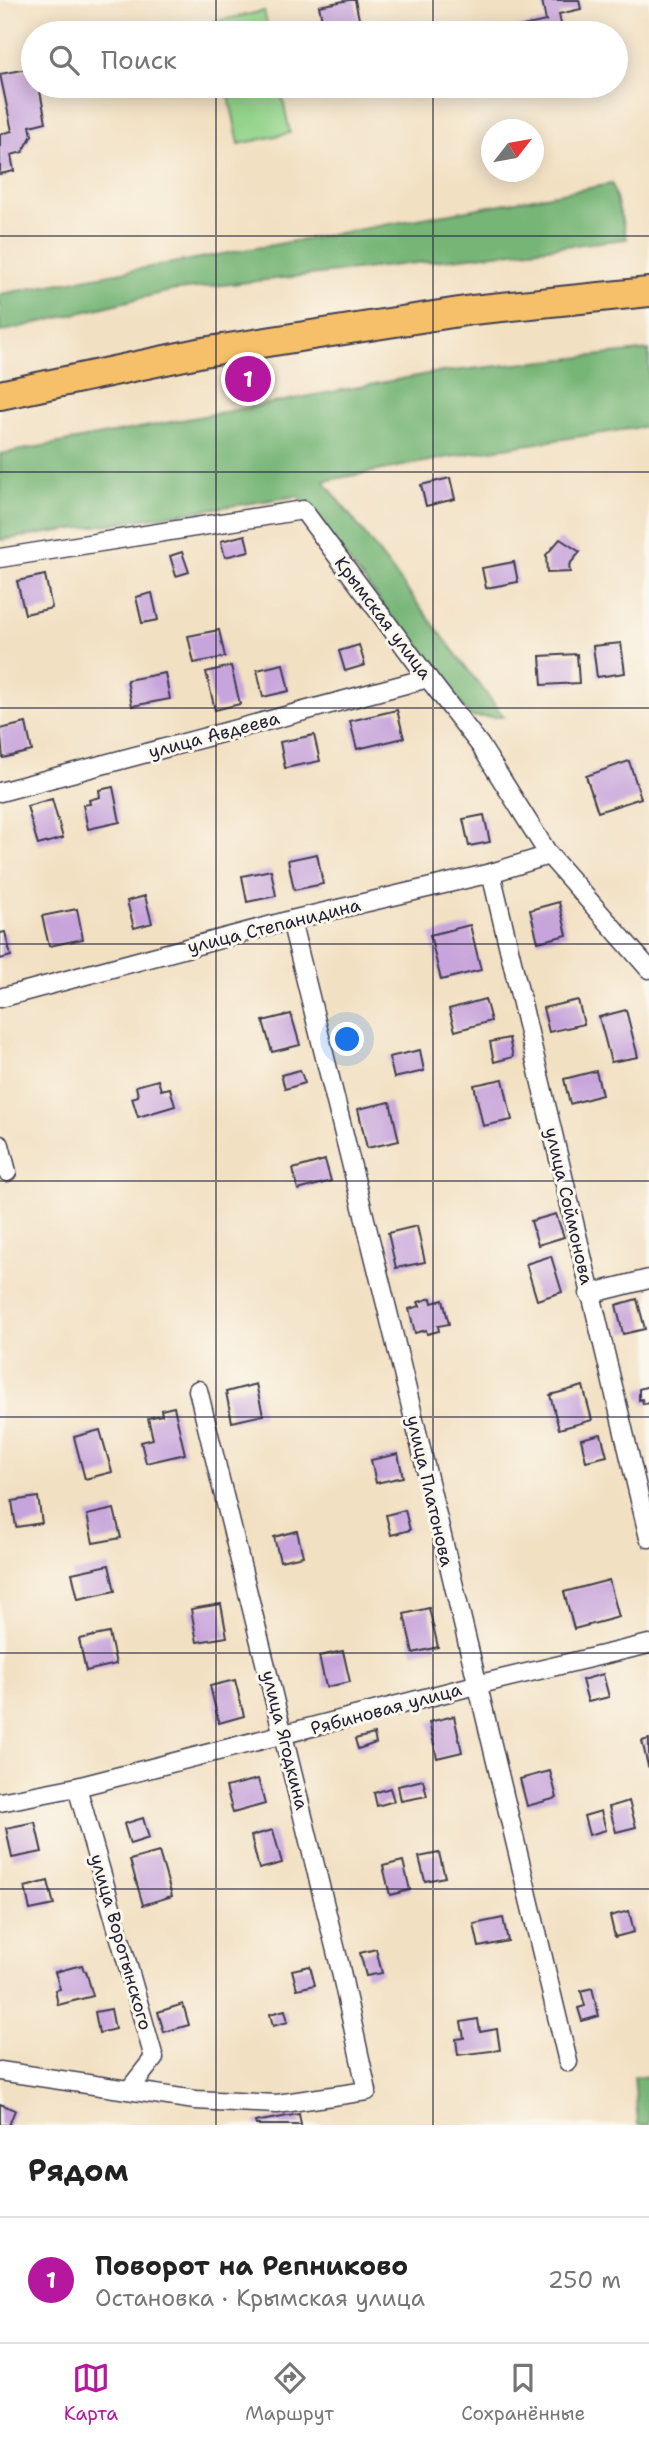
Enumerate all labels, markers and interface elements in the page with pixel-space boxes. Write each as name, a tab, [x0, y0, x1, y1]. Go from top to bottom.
search box	[21, 21, 628, 98]
icon: search	[45, 41, 83, 79]
text: Поиск	[101, 42, 177, 77]
north arrow	[481, 119, 544, 182]
pin: 1	[225, 353, 271, 405]
street label: Крымская улица	[329, 552, 437, 684]
street label: улица Авдеева	[146, 706, 282, 764]
street label: улица Степанидина	[185, 893, 363, 959]
your location	[330, 1022, 364, 1056]
street label: улица Соймонова	[539, 1125, 599, 1287]
street label: улица Платонова	[401, 1413, 459, 1569]
street label: улица Ягодкина	[256, 1668, 314, 1812]
street label: Рябиновая улица	[308, 1677, 464, 1741]
street label: улица Воротынского	[84, 1851, 158, 2033]
text: Рядом	[28, 2150, 128, 2191]
text: Поворот на Репниково	[95, 2248, 408, 2283]
text: 1	[46, 2265, 56, 2295]
text: 250 m	[548, 2265, 621, 2295]
text: Остановка · Крымская улица	[95, 2283, 425, 2313]
tab: Карта	[64, 2359, 118, 2426]
tab: Маршрут	[245, 2359, 334, 2426]
tab: Сохранённые	[461, 2359, 585, 2426]

